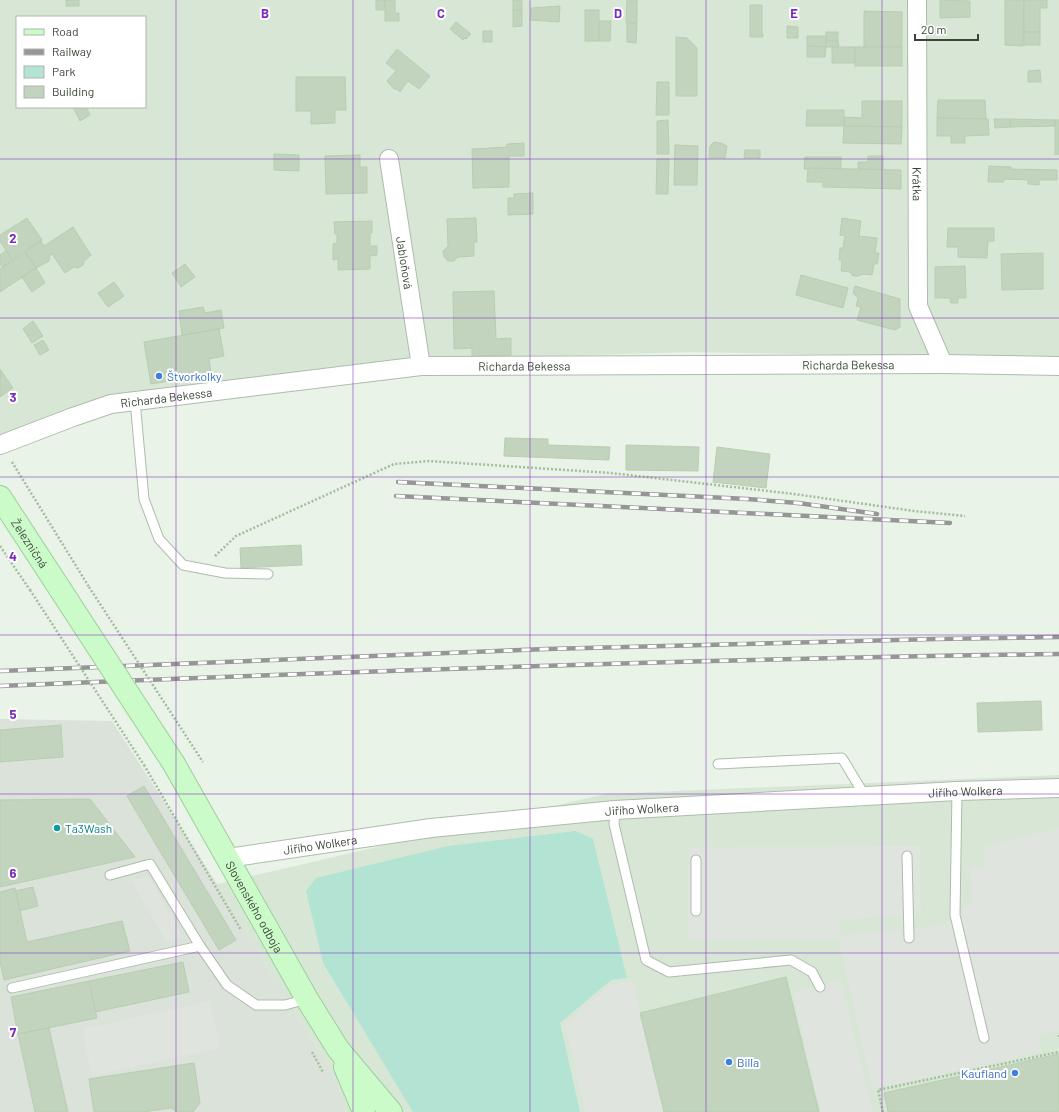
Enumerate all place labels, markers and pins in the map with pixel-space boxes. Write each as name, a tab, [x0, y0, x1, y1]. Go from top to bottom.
place label: Štvorkolky	[167, 369, 222, 383]
marker: Štvorkolky	[154, 371, 164, 381]
place label: Ta3Wash	[65, 821, 112, 835]
marker: Ta3Wash	[52, 823, 62, 833]
place label: Billa	[737, 1055, 759, 1069]
marker: Billa	[724, 1057, 734, 1067]
place label: Kaufland	[961, 1066, 1007, 1080]
marker: Kaufland	[1010, 1068, 1020, 1078]

